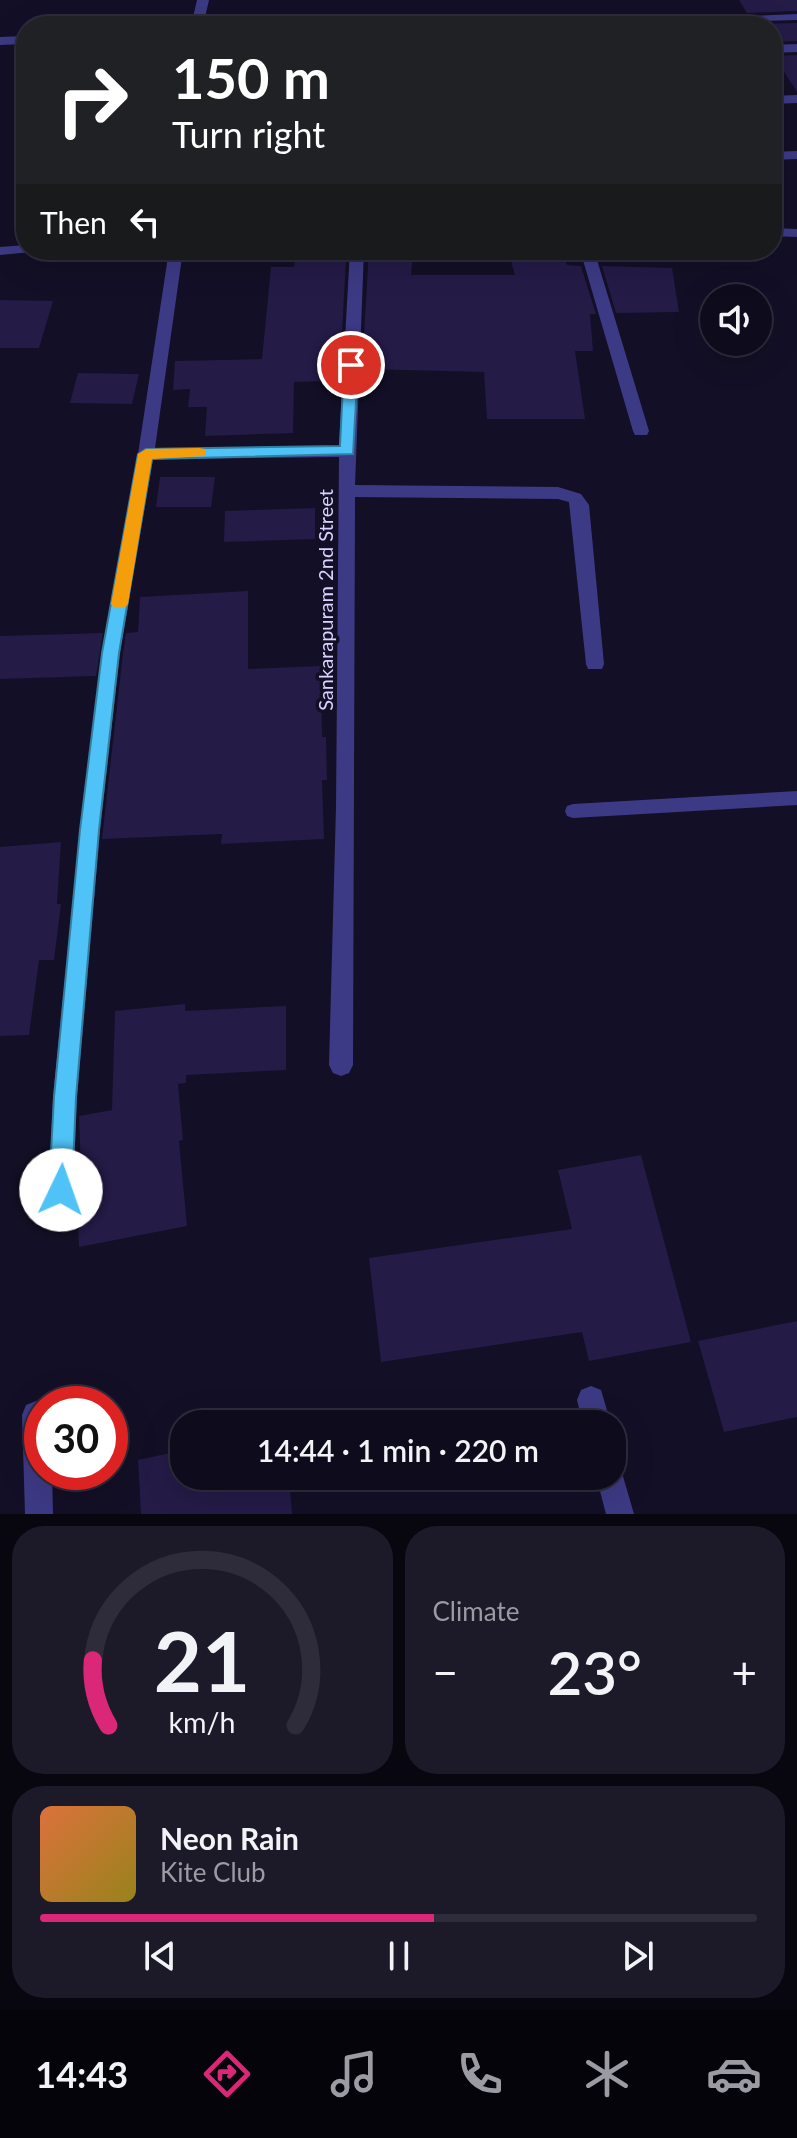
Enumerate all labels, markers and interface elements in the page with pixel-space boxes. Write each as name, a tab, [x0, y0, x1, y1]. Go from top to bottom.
text: 150 m	[172, 44, 330, 111]
icon: right	[40, 48, 144, 152]
text: Turn right	[172, 112, 325, 156]
icon: left	[123, 200, 167, 244]
text: Then	[40, 204, 107, 240]
map controls	[700, 284, 772, 356]
button: sound	[700, 284, 772, 356]
pin	[317, 331, 385, 399]
icon: arrive	[329, 343, 373, 387]
street label: Sankarapuram 2nd Street	[313, 489, 337, 711]
position arrow	[19, 1148, 103, 1232]
speed limit sign: 30	[24, 1386, 128, 1490]
text: 14:44 · 1 min · 220 m	[257, 1432, 539, 1468]
text: Climate	[433, 1595, 519, 1627]
text: 21	[154, 1610, 251, 1710]
text: 23°	[548, 1636, 642, 1708]
text: −	[433, 1646, 458, 1698]
text: +	[731, 1646, 757, 1698]
text: km/h	[169, 1705, 236, 1739]
text: Neon Rain	[160, 1820, 299, 1856]
text: Kite Club	[160, 1856, 266, 1888]
icon: previous	[138, 1934, 182, 1978]
icon: pause	[377, 1934, 421, 1978]
icon: next	[616, 1934, 660, 1978]
icon: directions	[199, 2046, 255, 2102]
icon: music	[326, 2046, 382, 2102]
icon: phone	[452, 2046, 508, 2102]
icon: climate	[579, 2046, 635, 2102]
icon: car	[706, 2046, 762, 2102]
text: 14:43	[35, 2052, 128, 2096]

